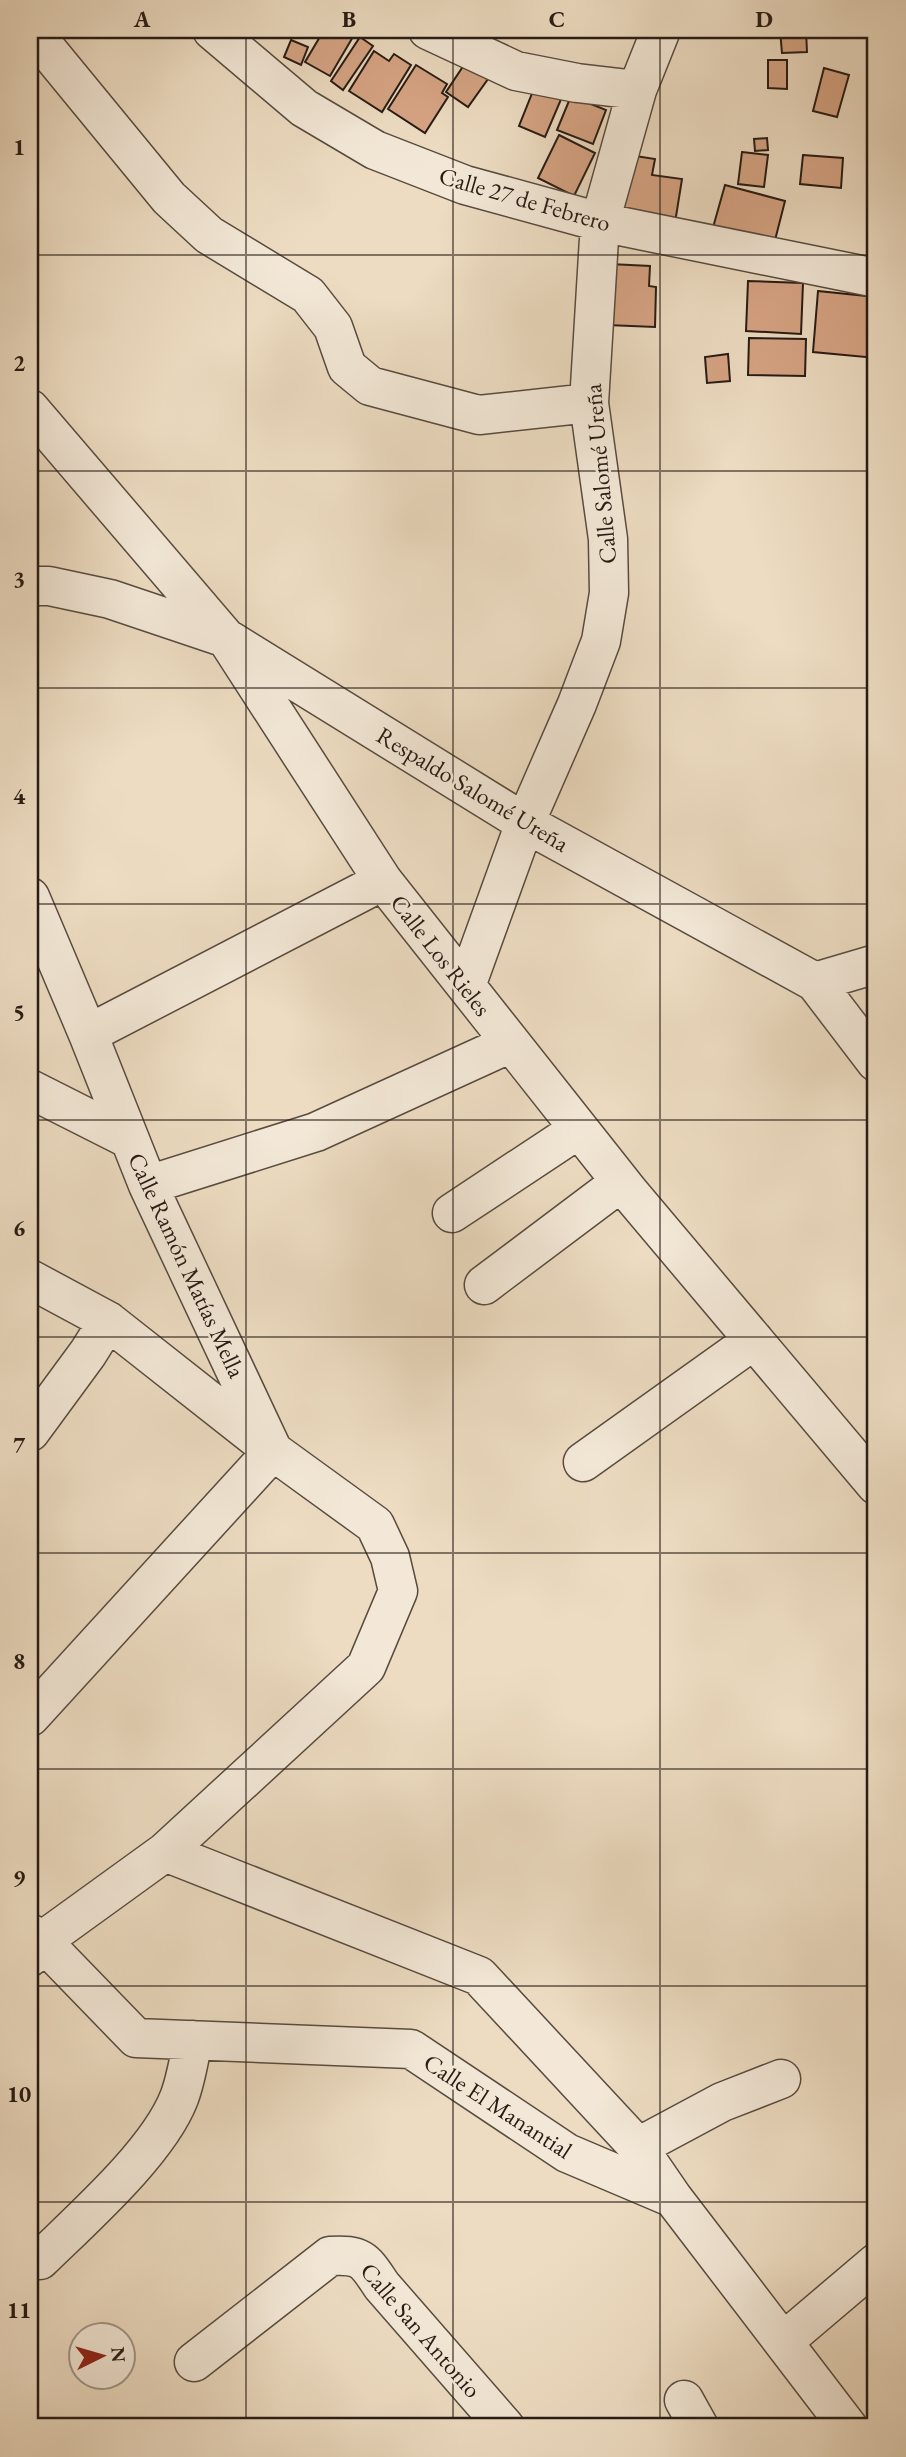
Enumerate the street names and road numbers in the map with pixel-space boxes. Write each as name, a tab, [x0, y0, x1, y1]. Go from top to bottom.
street label: Calle 27 de Febrero	[436, 160, 614, 238]
street label: Calle Salomé Ureña	[577, 382, 623, 565]
street label: Respaldo Salomé Ureña	[371, 719, 575, 859]
street label: Calle Los Rieles	[384, 888, 498, 1022]
street label: Calle Ramón Matías Mella	[121, 1147, 253, 1383]
street label: Calle El Manantial	[418, 2046, 578, 2166]
street label: Calle San Antonio	[354, 2256, 488, 2404]

